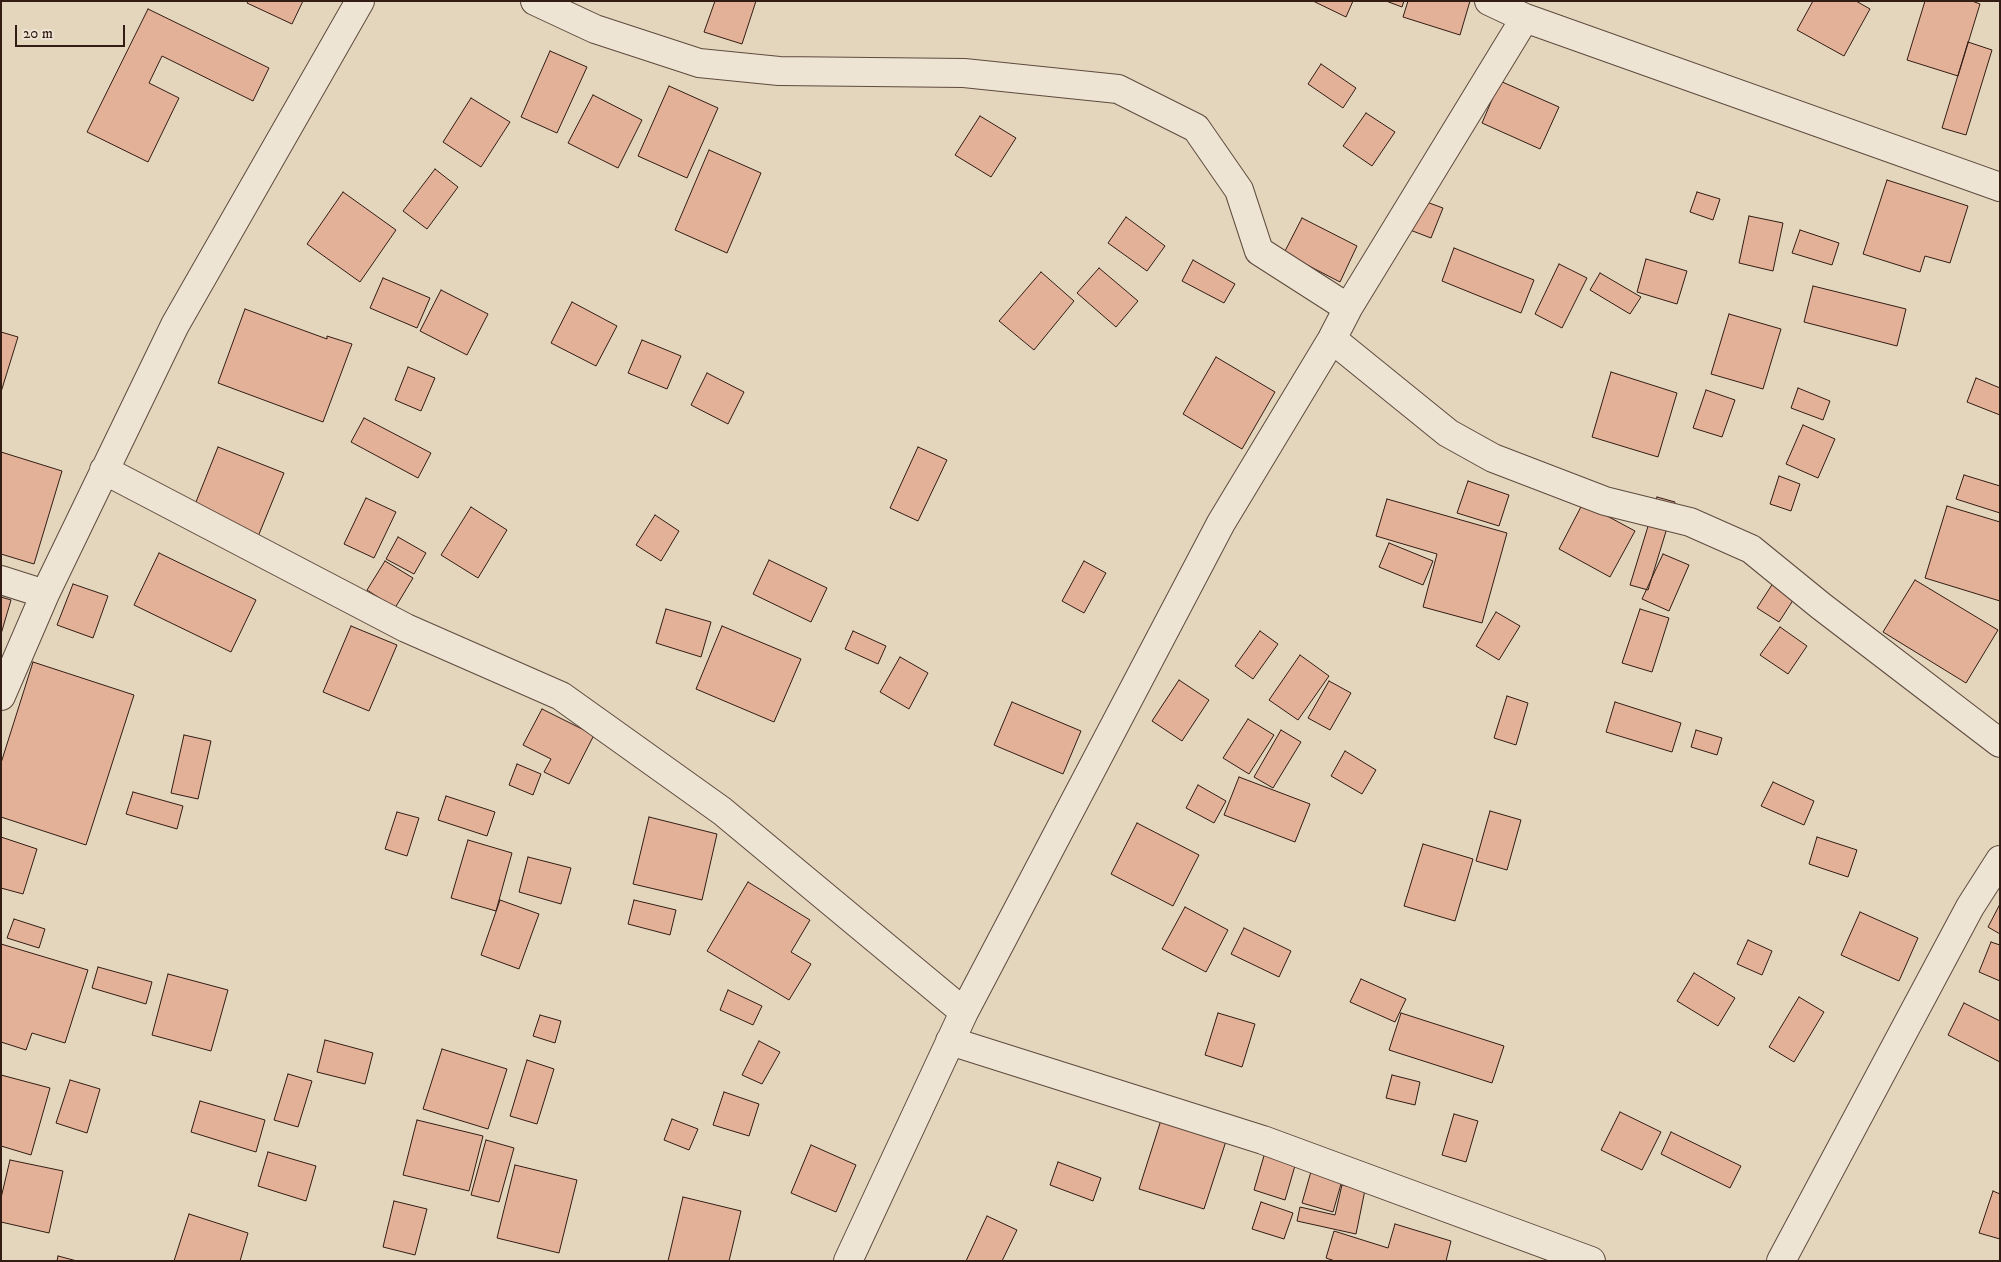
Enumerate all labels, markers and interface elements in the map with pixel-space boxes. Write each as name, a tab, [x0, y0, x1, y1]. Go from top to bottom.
scale bar	[18, 15, 128, 47]
text: 20 m	[23, 24, 53, 43]

